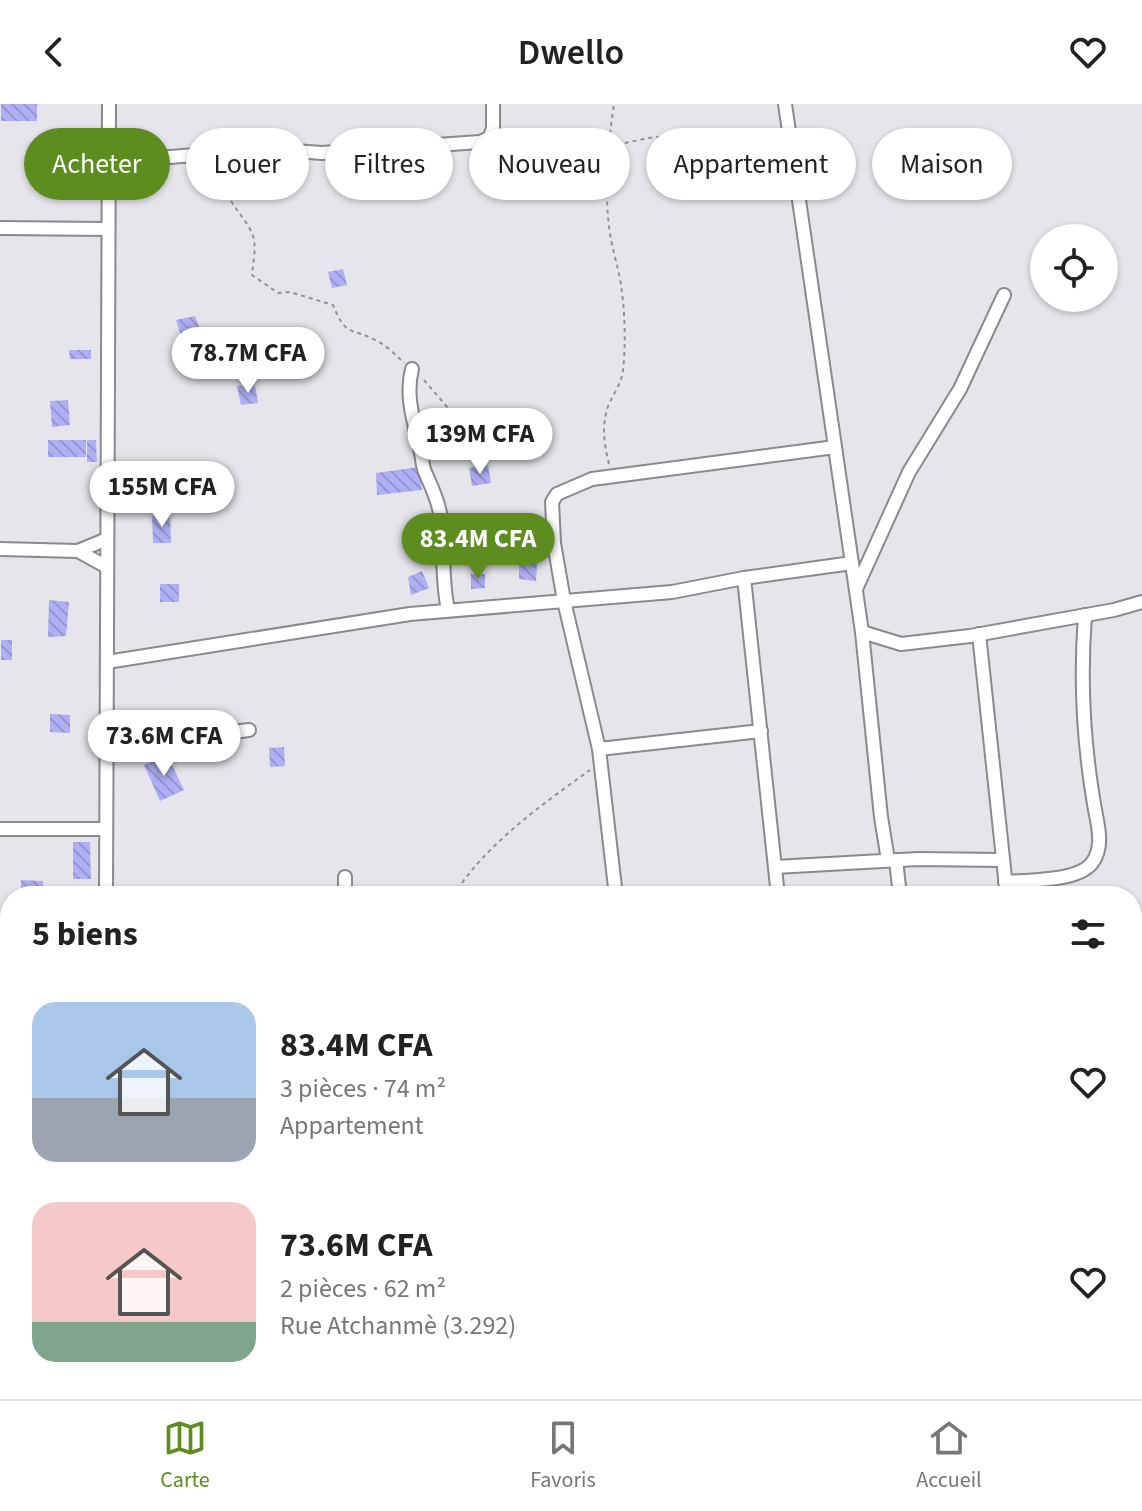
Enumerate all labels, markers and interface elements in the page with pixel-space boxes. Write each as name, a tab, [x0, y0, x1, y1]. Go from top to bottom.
text: Dwello	[518, 27, 624, 78]
icon: back	[32, 30, 76, 74]
icon: heart	[1066, 30, 1110, 74]
chip: Acheter	[24, 128, 170, 200]
chip: Louer	[186, 128, 309, 200]
chip: Filtres	[325, 128, 453, 200]
chip: Nouveau	[469, 128, 630, 200]
chip: Appartement	[646, 128, 856, 200]
chip: Maison	[872, 128, 1012, 200]
map controls	[1030, 224, 1118, 312]
button: locate	[1030, 224, 1118, 312]
pin: 78.7M CFA	[156, 327, 340, 395]
text: 78.7M CFA	[190, 334, 306, 371]
pin: 139M CFA	[397, 408, 563, 476]
text: 139M CFA	[426, 415, 534, 452]
pin: 155M CFA	[79, 461, 245, 529]
text: 155M CFA	[108, 468, 216, 505]
pin: 83.4M CFA	[386, 513, 570, 581]
text: 83.4M CFA	[420, 520, 536, 557]
pin: 73.6M CFA	[72, 710, 256, 778]
text: 73.6M CFA	[106, 717, 222, 754]
text: 5 biens	[32, 910, 138, 959]
icon: filters	[1066, 912, 1110, 956]
text: 83.4M CFA	[280, 1021, 433, 1070]
icon: home	[96, 1034, 192, 1130]
icon: heart	[1066, 1060, 1110, 1104]
text: 3 pièces · 74 m²	[280, 1070, 446, 1107]
text: Appartement	[280, 1107, 424, 1144]
text: 73.6M CFA	[280, 1221, 433, 1270]
icon: home	[96, 1234, 192, 1330]
icon: heart	[1066, 1260, 1110, 1304]
text: 2 pièces · 62 m²	[280, 1270, 446, 1307]
text: Rue Atchanmè (3.292)	[280, 1307, 516, 1344]
tab: Carte	[160, 1416, 210, 1496]
tab: Favoris	[530, 1416, 596, 1496]
tab: Accueil	[916, 1416, 982, 1496]

